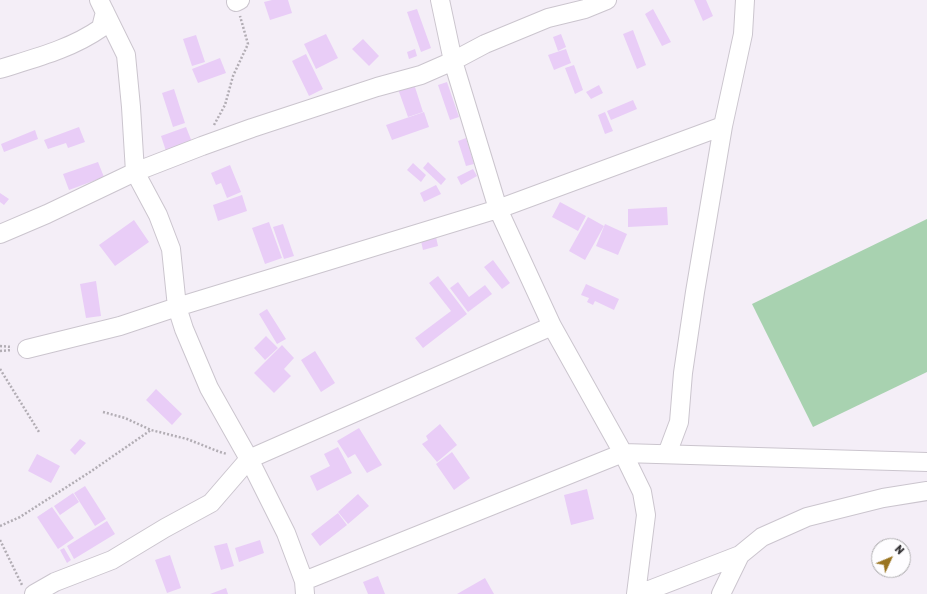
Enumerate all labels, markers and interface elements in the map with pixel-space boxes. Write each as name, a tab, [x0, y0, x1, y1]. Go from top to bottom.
north arrow	[871, 538, 911, 578]
text: N	[892, 543, 907, 557]

